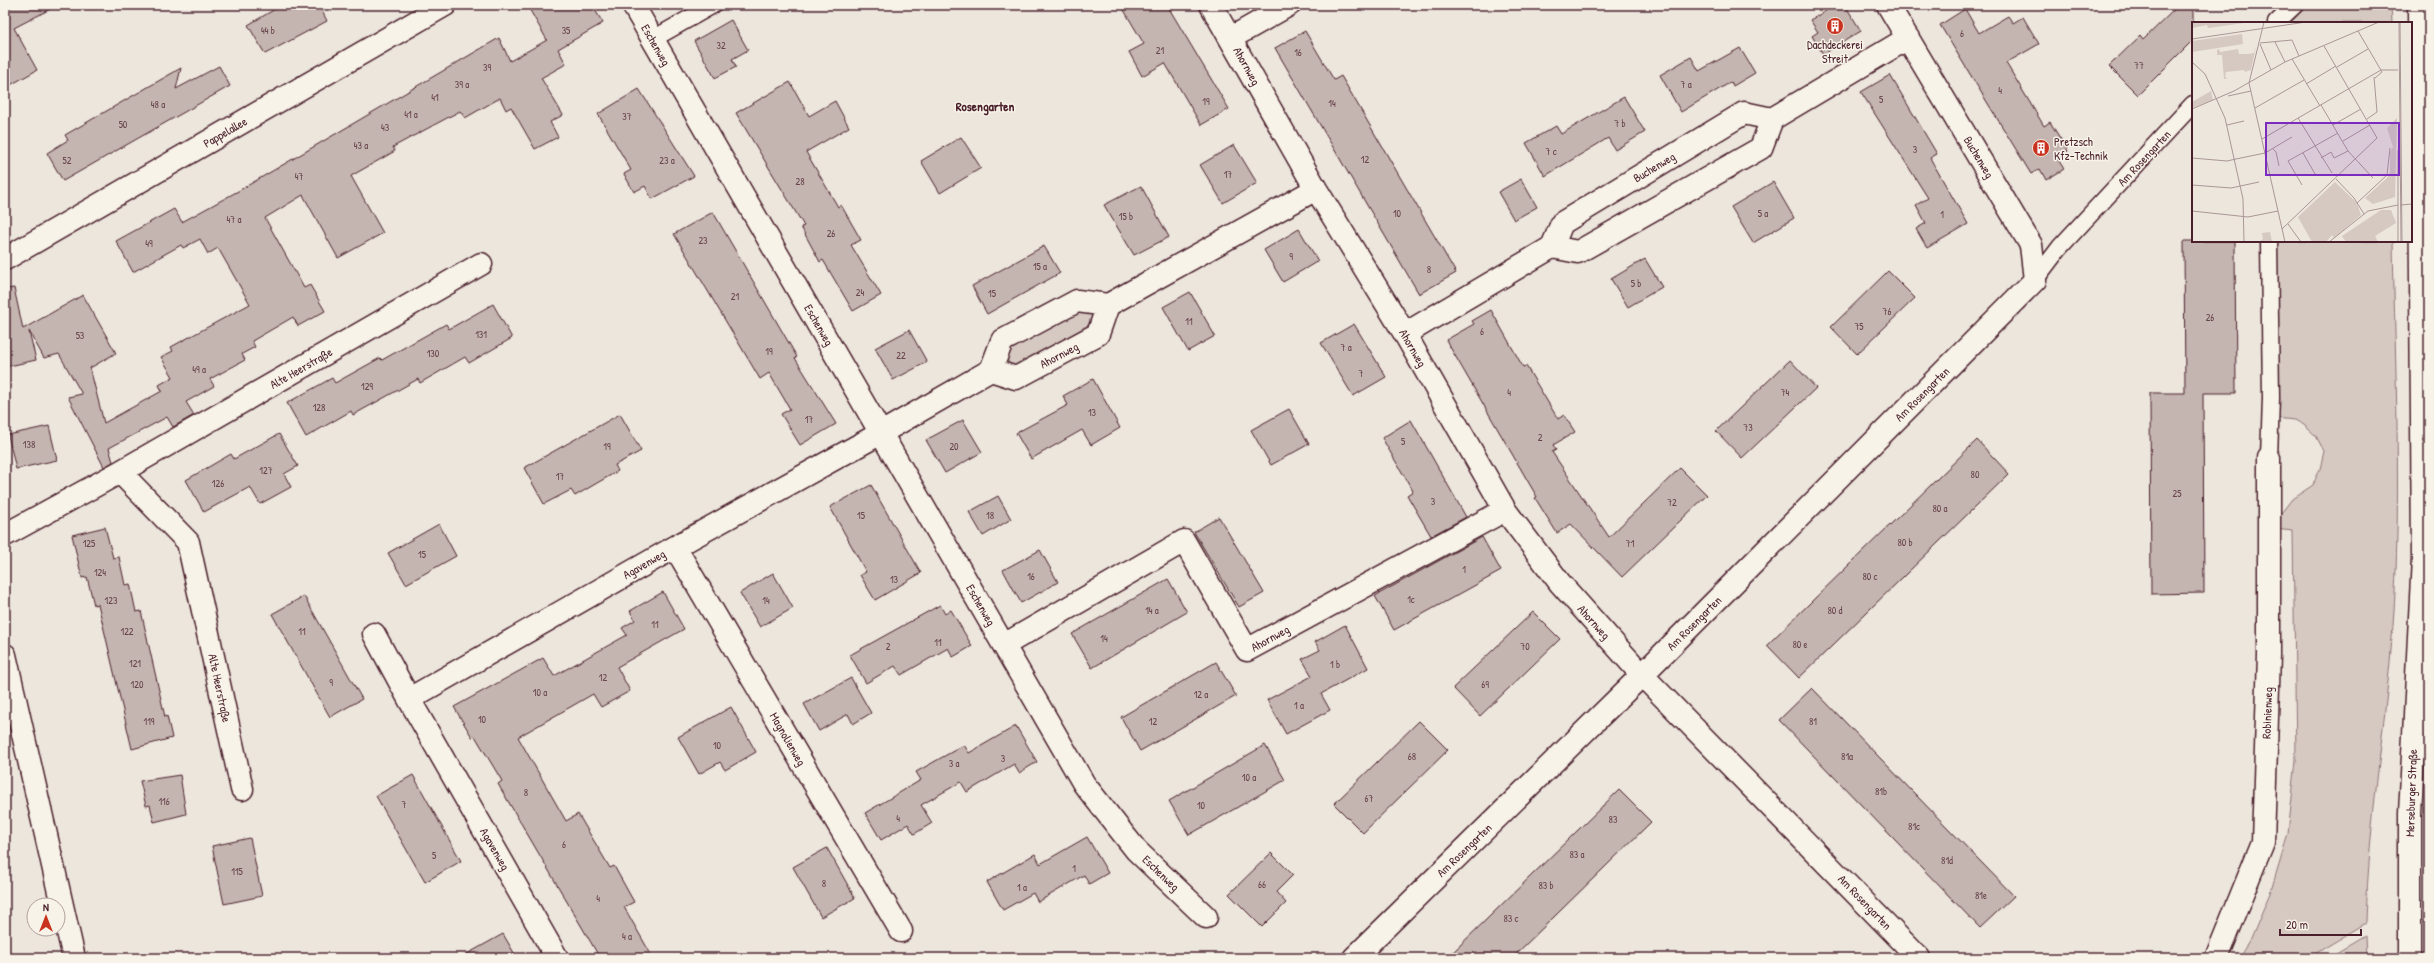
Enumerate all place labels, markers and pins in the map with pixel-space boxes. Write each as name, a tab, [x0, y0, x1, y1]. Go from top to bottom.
building icon: Dachdeckerei Streit	[1825, 16, 1845, 36]
place label: Dachdeckerei Streit	[1807, 36, 1863, 67]
place label: Pretzsch Kfz-Technik	[2054, 133, 2108, 164]
building icon: Pretzsch Kfz-Technik	[2031, 138, 2051, 158]

